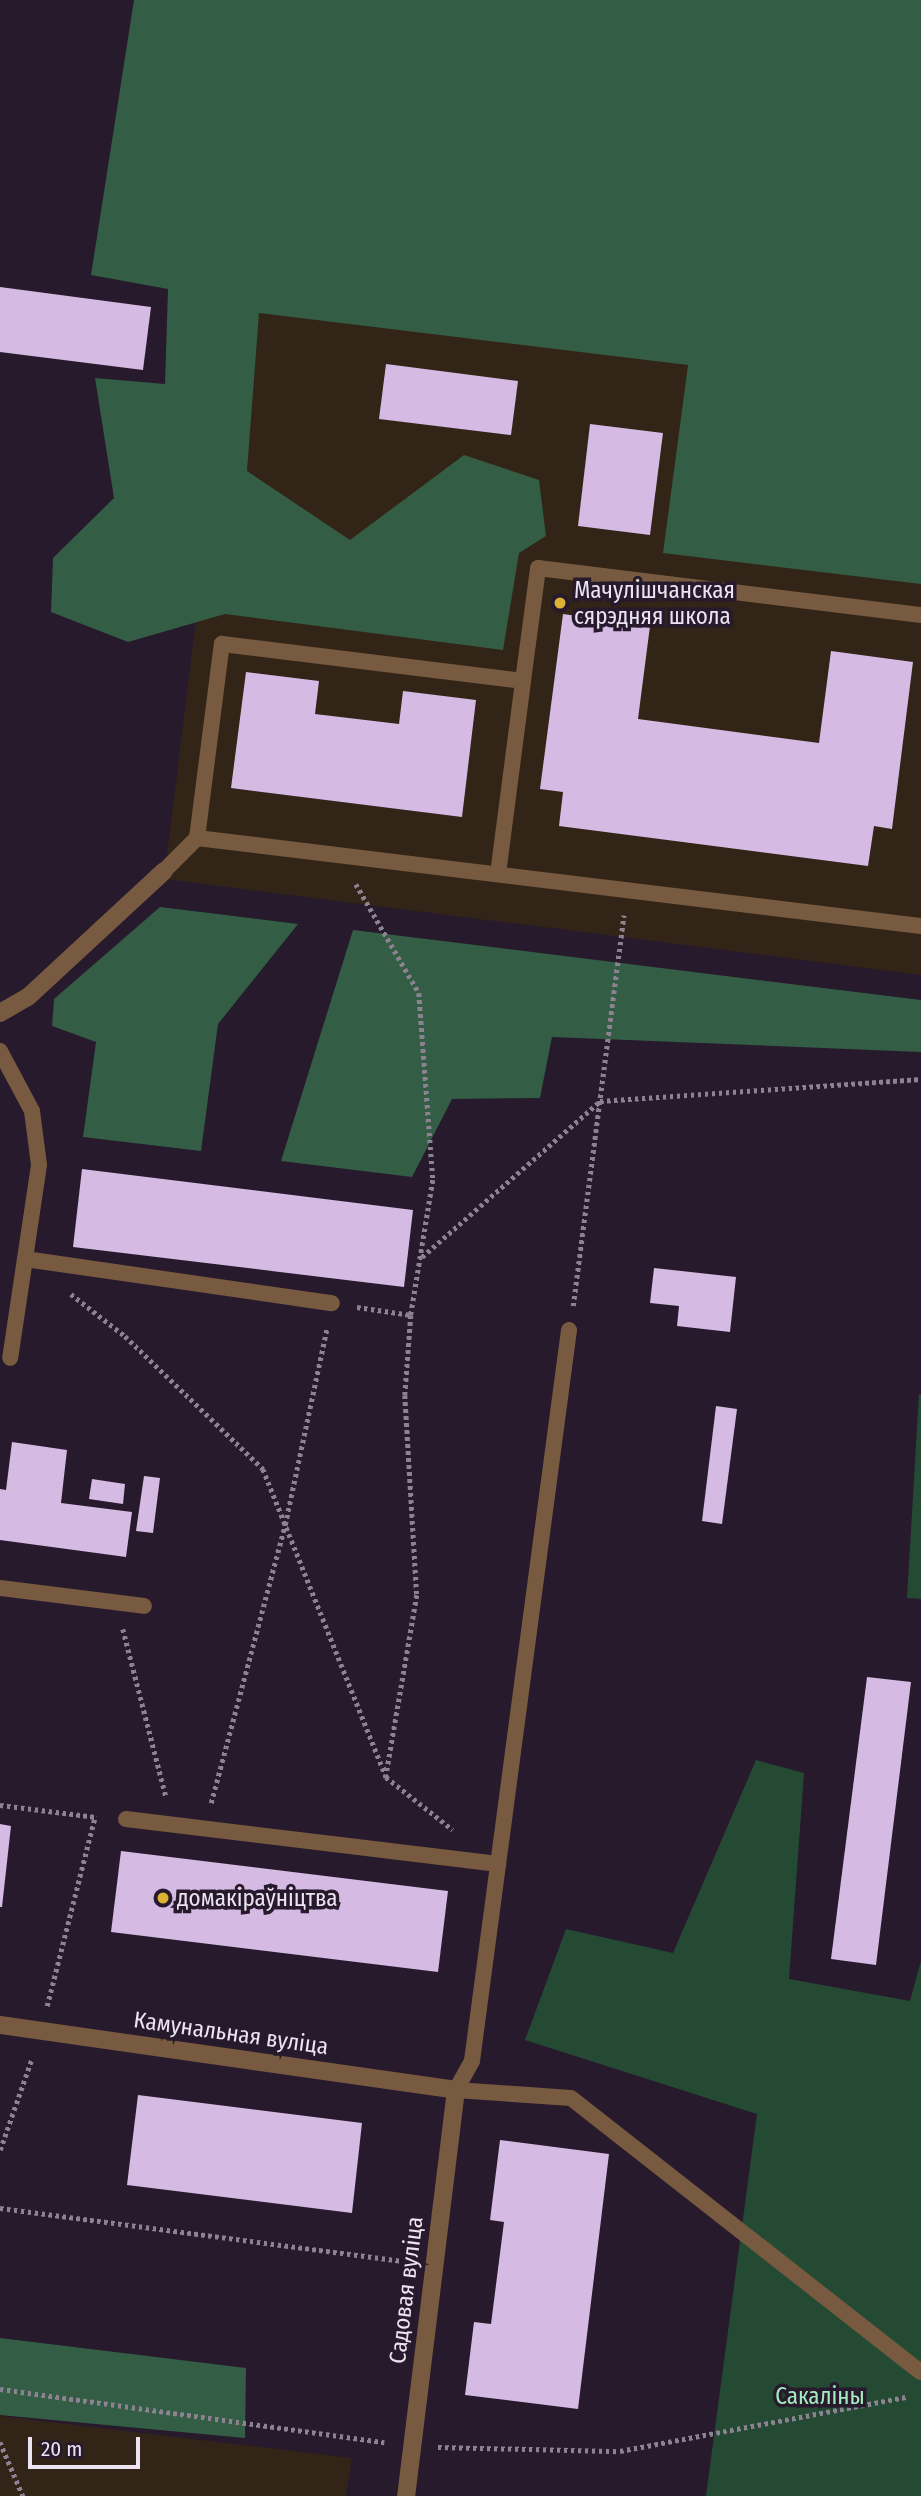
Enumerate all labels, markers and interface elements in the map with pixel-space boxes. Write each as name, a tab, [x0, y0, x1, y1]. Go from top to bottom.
place label: Мачулішчанская сярэдняя школа	[574, 576, 735, 630]
marker: Мачулішчанская сярэдняя школа	[552, 595, 568, 611]
place label: домакіраўніцтва	[177, 1884, 338, 1912]
marker: домакіраўніцтва	[155, 1890, 171, 1906]
street label: Камунальная вуліца	[132, 2006, 330, 2060]
street label: Садовая вуліца	[383, 2215, 429, 2365]
park label: Сакаліны	[775, 2382, 865, 2410]
scale bar	[32, 2422, 144, 2466]
text: 20 m	[41, 2436, 82, 2462]

